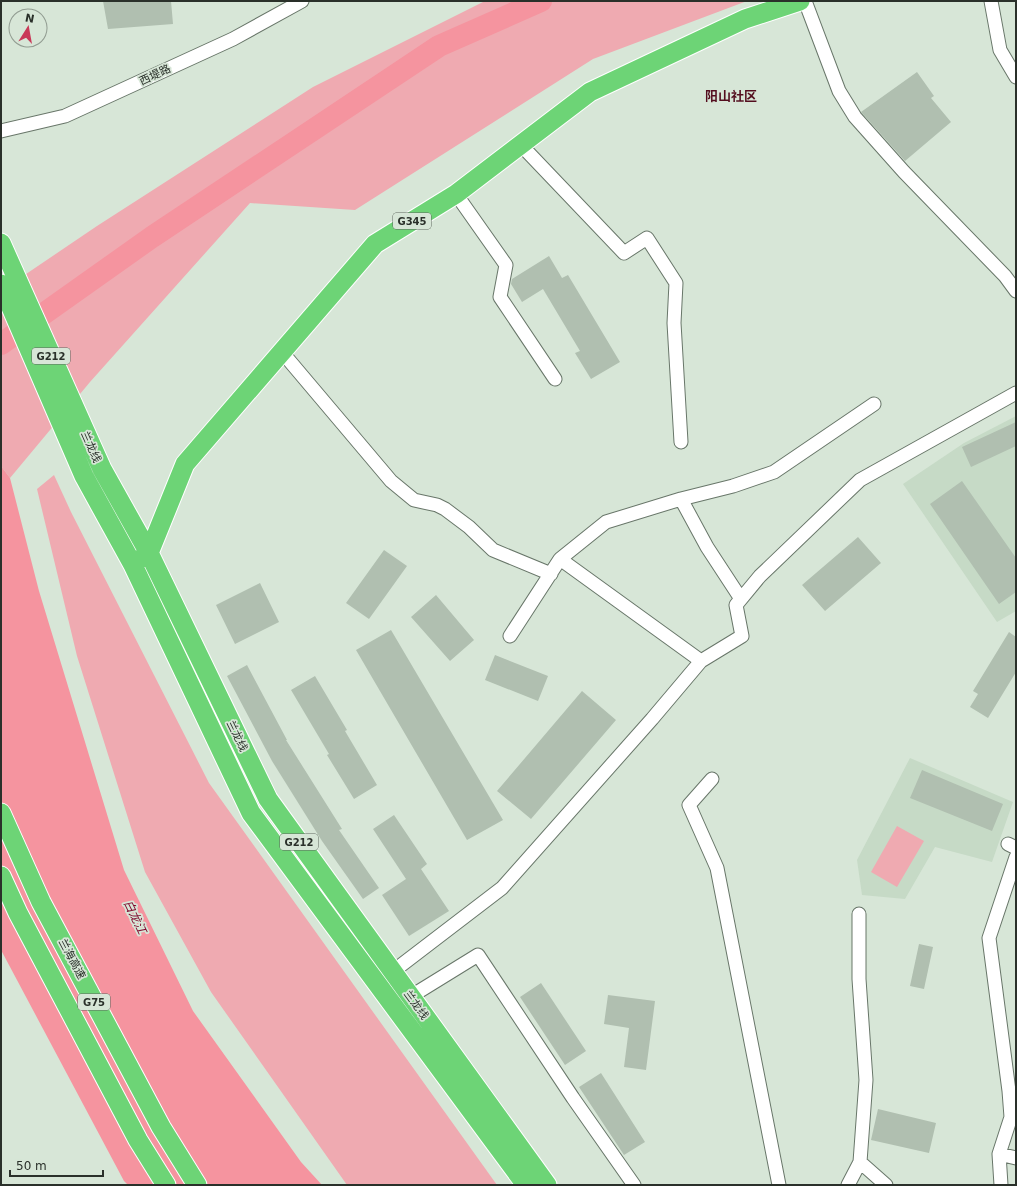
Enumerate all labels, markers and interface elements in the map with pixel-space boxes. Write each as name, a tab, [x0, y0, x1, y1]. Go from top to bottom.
north arrow	[8, 8, 48, 48]
text: N	[24, 11, 36, 26]
street label: 西堤路	[137, 62, 173, 88]
district label: 阳山社区	[705, 89, 757, 104]
road number: G345	[393, 213, 431, 229]
road number: G212	[32, 348, 70, 364]
street label: 兰龙线	[78, 429, 104, 465]
street label: 兰龙线	[224, 718, 250, 754]
road number: G212	[280, 834, 318, 850]
water label: 白龙江	[121, 898, 150, 938]
street label: 兰海高速	[56, 937, 88, 981]
street label: 兰龙线	[401, 988, 431, 1022]
road number: G75	[78, 994, 110, 1010]
scale bar	[10, 1152, 103, 1178]
text: 50 m	[16, 1159, 47, 1173]

